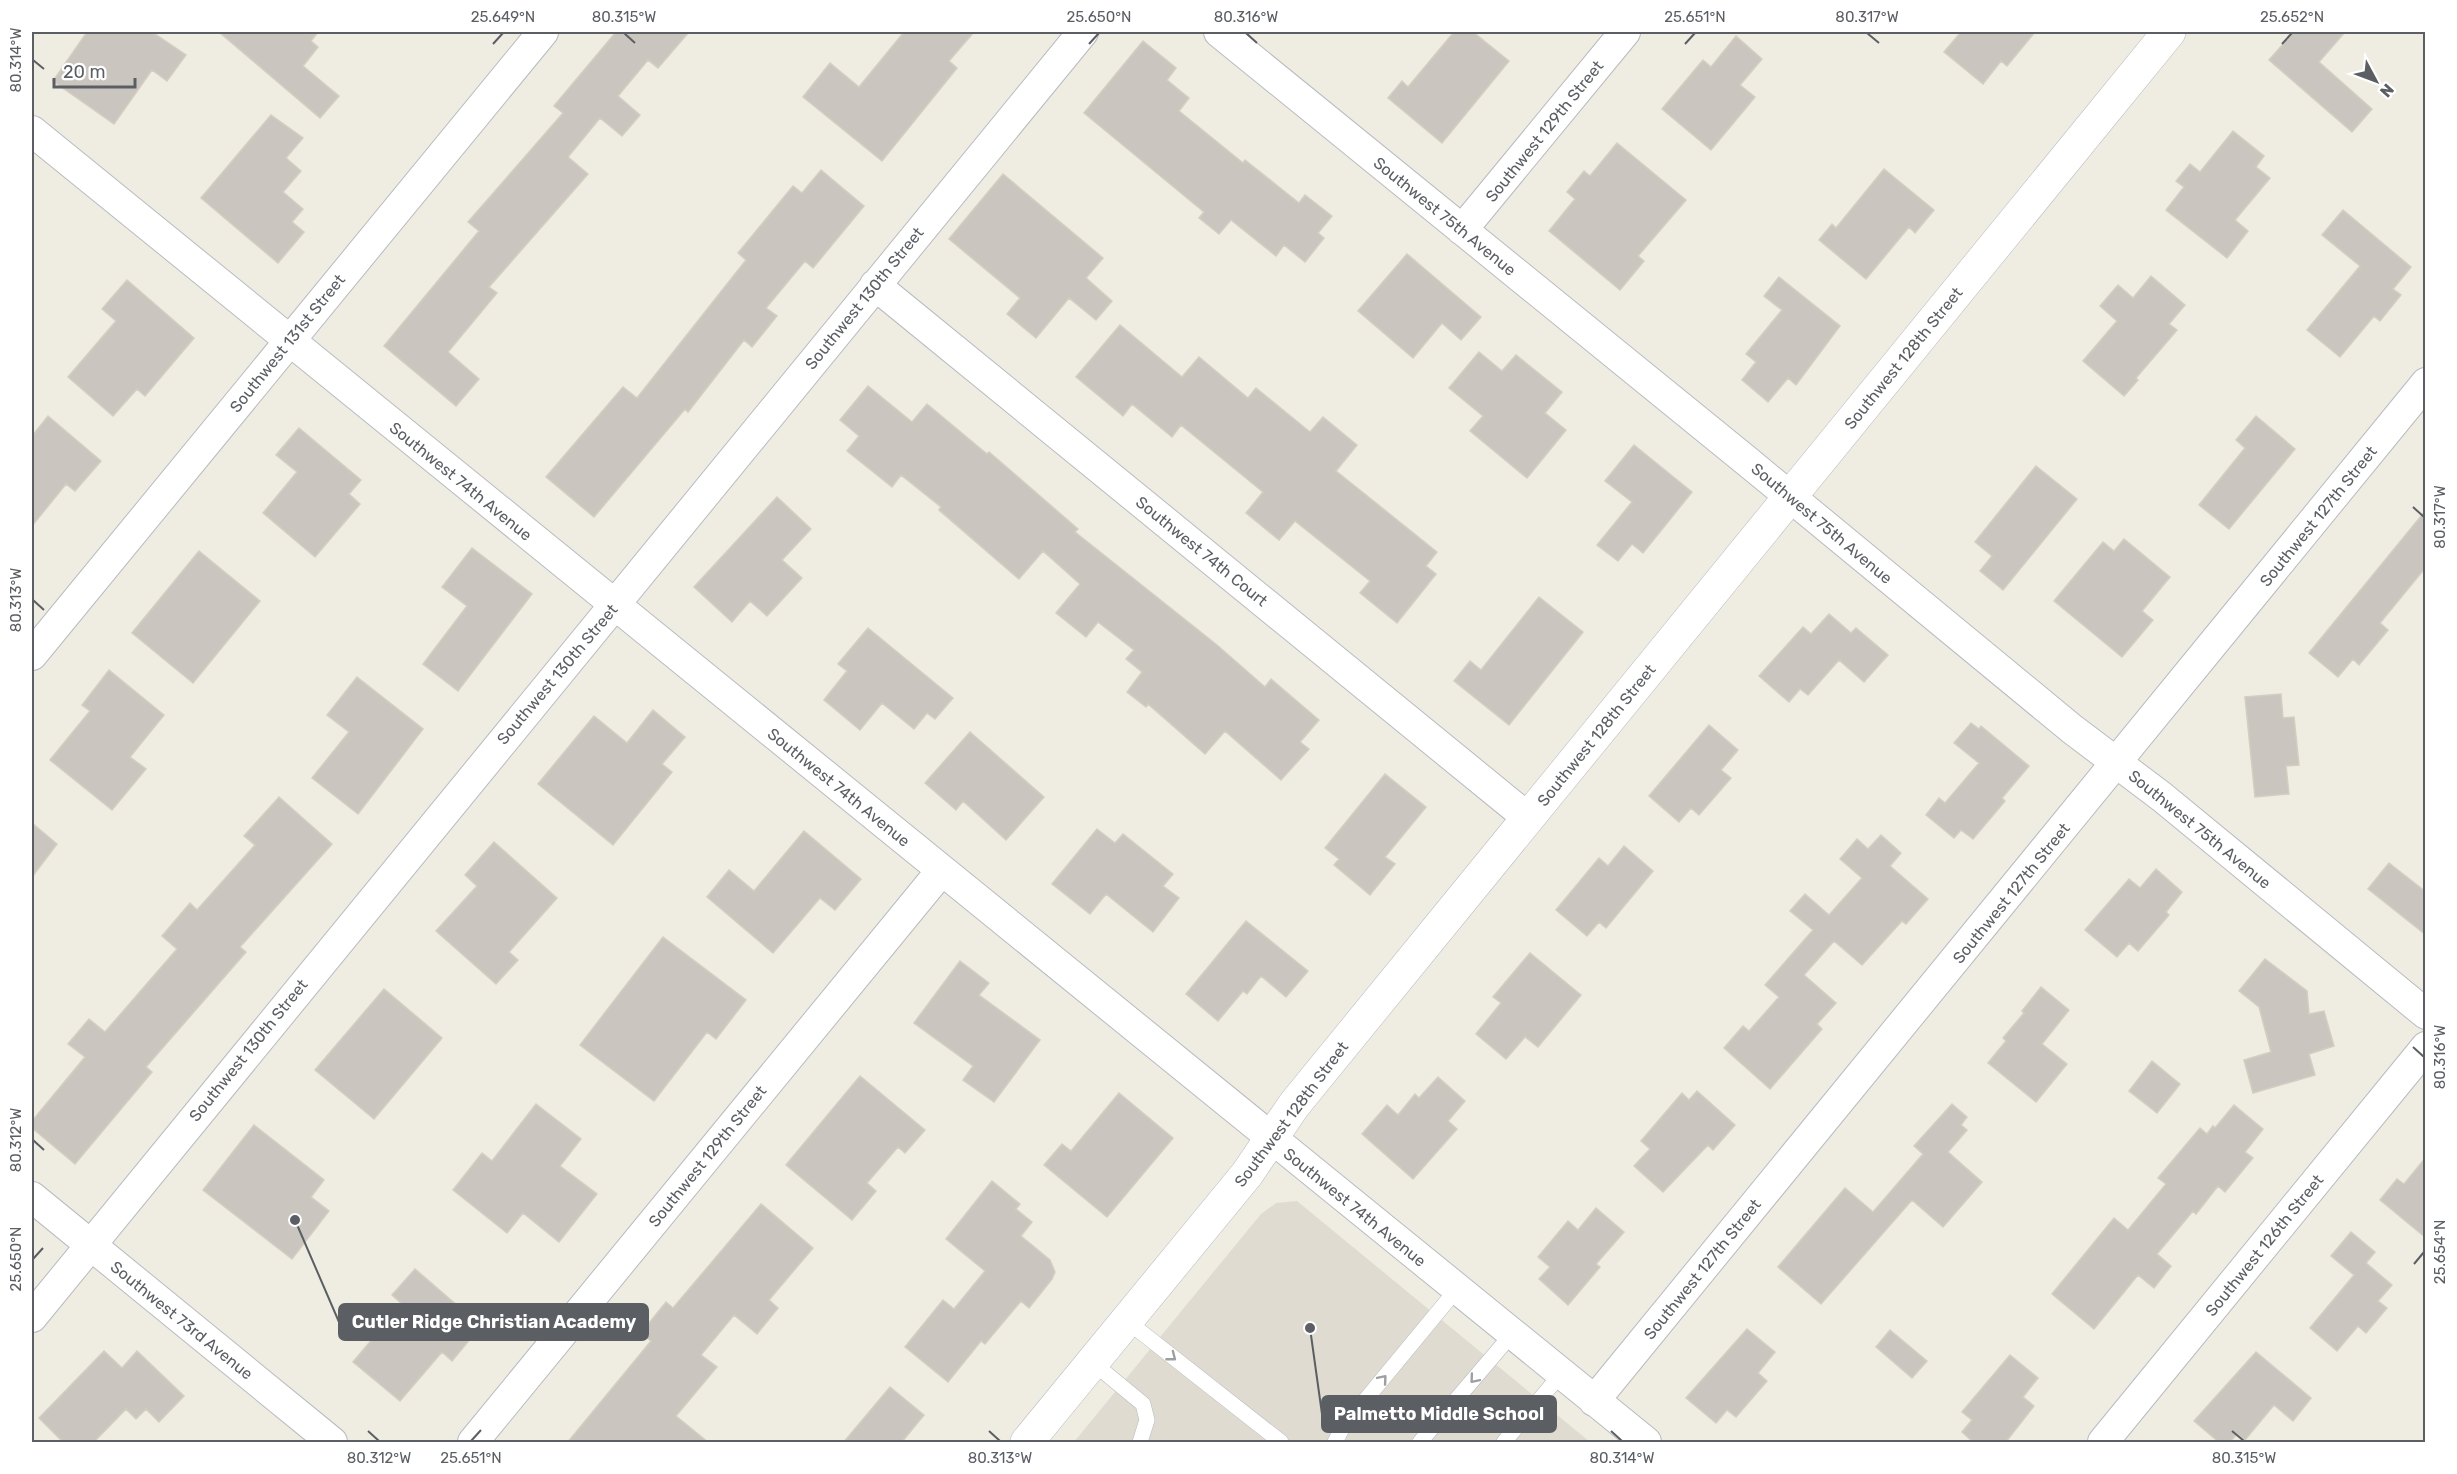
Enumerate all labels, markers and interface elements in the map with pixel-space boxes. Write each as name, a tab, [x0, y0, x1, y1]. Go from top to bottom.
text: 25.649°N	[471, 8, 535, 26]
text: 80.315°W	[592, 8, 656, 26]
text: 25.650°N	[1067, 8, 1131, 26]
text: 80.316°W	[1214, 8, 1278, 26]
text: 25.651°N	[1664, 8, 1726, 26]
text: 80.317°W	[1835, 8, 1899, 26]
text: 25.652°N	[2260, 8, 2324, 26]
text: 80.314°W	[7, 28, 25, 92]
scale bar	[54, 51, 135, 89]
north arrow	[2346, 51, 2406, 111]
street label: Southwest 129th Street	[1481, 57, 1607, 206]
text: 20 m	[63, 61, 105, 83]
text: N	[2376, 80, 2398, 101]
street label: Southwest 75th Avenue	[1370, 153, 1520, 280]
street label: Southwest 130th Street	[801, 223, 928, 373]
street label: Southwest 131st Street	[226, 270, 349, 416]
street label: Southwest 128th Street	[1840, 283, 1967, 433]
street label: Southwest 74th Avenue	[386, 418, 536, 545]
street label: Southwest 127th Street	[2256, 442, 2381, 590]
street label: Southwest 75th Avenue	[1747, 459, 1896, 588]
text: 80.317°W	[2431, 485, 2449, 549]
street label: Southwest 74th Court	[1132, 492, 1271, 610]
text: 80.313°W	[7, 568, 25, 632]
street label: Southwest 130th Street	[493, 600, 622, 748]
street label: Southwest 128th Street	[1533, 660, 1660, 810]
street label: Southwest 74th Avenue	[764, 724, 914, 851]
street label: Southwest 75th Avenue	[2125, 766, 2275, 893]
street label: Southwest 127th Street	[1949, 819, 2074, 967]
street label: Southwest 130th Street	[185, 975, 312, 1125]
text: 80.316°W	[2431, 1025, 2449, 1089]
street label: Southwest 128th Street	[1231, 1038, 1352, 1191]
street label: Southwest 129th Street	[644, 1082, 770, 1231]
text: 80.312°W	[7, 1108, 25, 1172]
street label: Southwest 74th Avenue	[1280, 1144, 1430, 1271]
street label: Southwest 126th Street	[2201, 1171, 2327, 1320]
street label: Southwest 127th Street	[1640, 1195, 1765, 1343]
text: 25.654°N	[2431, 1220, 2449, 1284]
text: 25.650°N	[7, 1227, 25, 1291]
street label: Southwest 73rd Avenue	[107, 1257, 257, 1384]
callout: Cutler Ridge Christian Academy	[339, 1304, 648, 1340]
text: Cutler Ridge Christian Academy	[352, 1311, 637, 1333]
one-way arrow	[1166, 1350, 1177, 1361]
one-way arrow	[1470, 1372, 1481, 1383]
one-way arrow	[1375, 1375, 1386, 1386]
callout: Palmetto Middle School	[1322, 1396, 1556, 1432]
text: Palmetto Middle School	[1334, 1403, 1544, 1425]
text: 80.312°W	[347, 1449, 411, 1467]
text: 25.651°N	[440, 1449, 502, 1467]
text: 80.313°W	[968, 1449, 1032, 1467]
text: 80.314°W	[1590, 1449, 1654, 1467]
text: 80.315°W	[2212, 1449, 2276, 1467]

